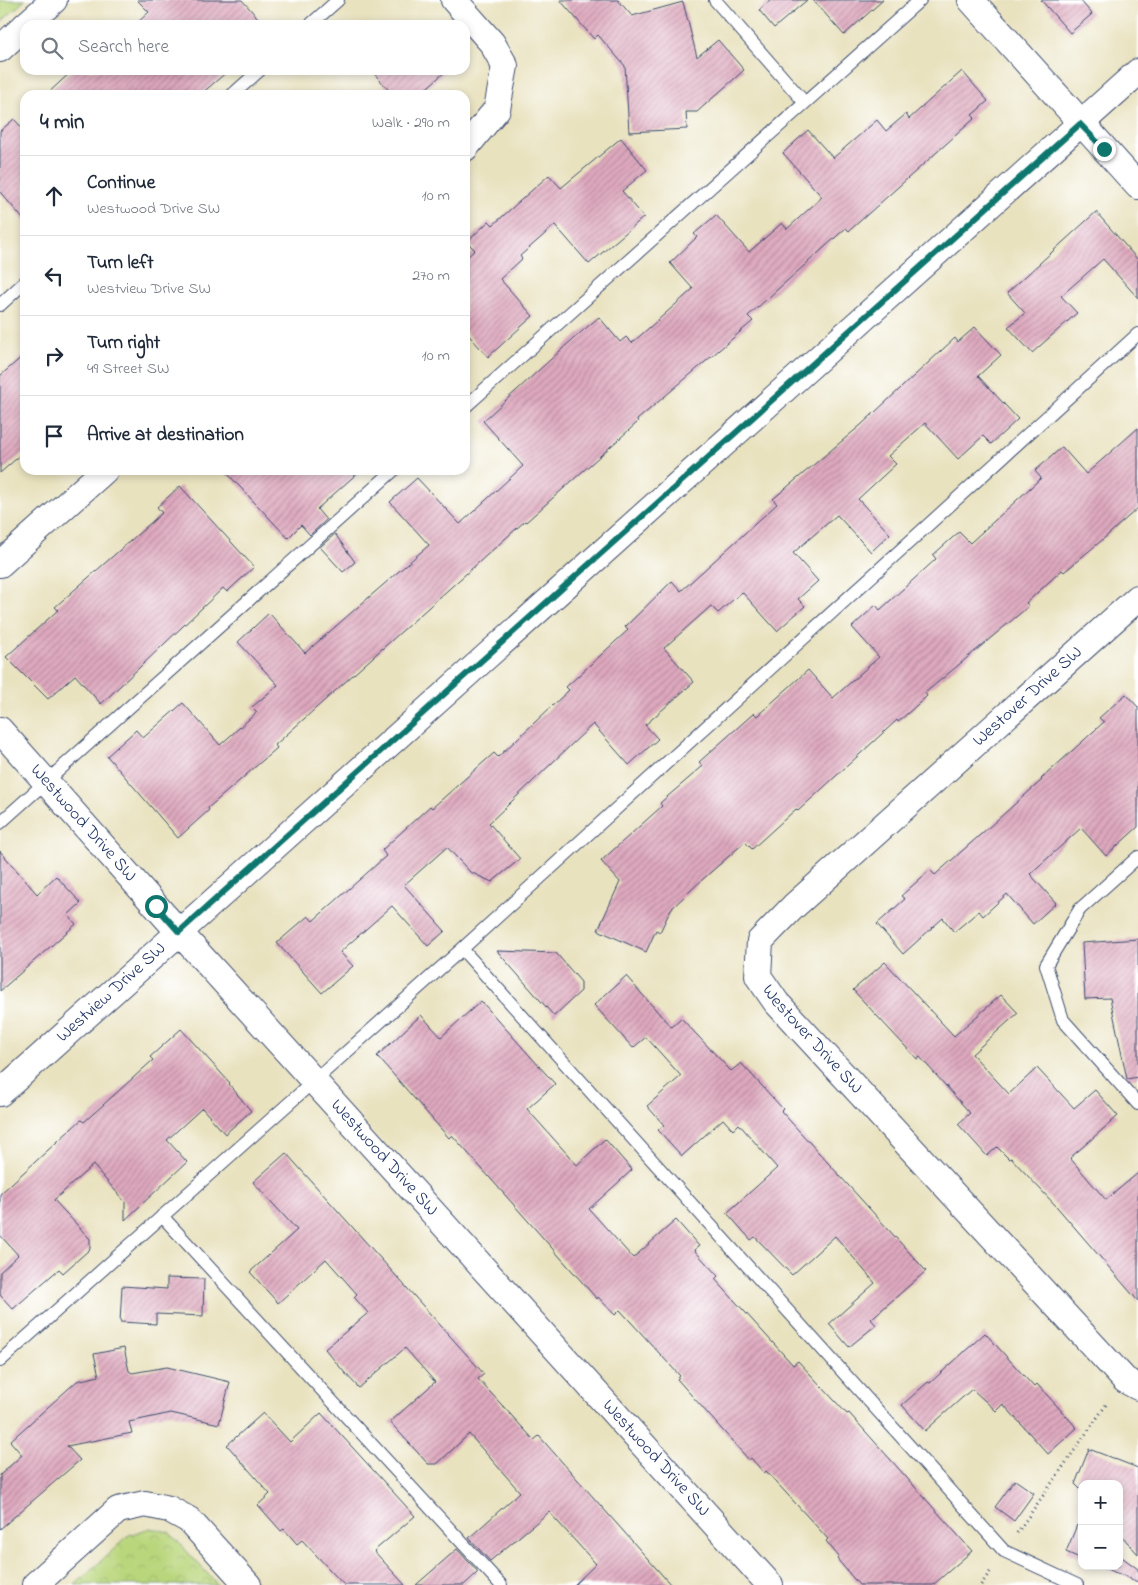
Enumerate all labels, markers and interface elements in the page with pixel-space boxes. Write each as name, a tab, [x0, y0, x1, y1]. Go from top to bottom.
search box	[20, 20, 470, 75]
icon: search	[38, 34, 66, 62]
text: Search here	[78, 34, 169, 61]
text: 4 min	[40, 108, 84, 138]
text: Walk · 290 m	[372, 111, 450, 135]
route end	[1093, 138, 1116, 161]
text: Continue	[87, 170, 155, 197]
icon: ahead	[40, 182, 68, 210]
text: 10 m	[422, 184, 450, 208]
text: Westwood Drive SW	[87, 197, 220, 221]
text: Turn left	[87, 250, 154, 277]
icon: left	[40, 262, 68, 290]
text: 270 m	[412, 264, 450, 288]
text: Westview Drive SW	[87, 277, 211, 301]
text: Turn right	[87, 330, 160, 357]
icon: right	[40, 342, 68, 370]
text: 10 m	[422, 344, 450, 368]
text: 49 Street SW	[87, 357, 169, 381]
icon: arrive	[40, 422, 68, 450]
text: Arrive at destination	[87, 422, 244, 449]
street label: Westover Drive SW	[967, 641, 1089, 753]
street label: Westwood Drive SW	[23, 759, 142, 888]
route start	[145, 895, 168, 918]
street label: Westview Drive SW	[51, 937, 172, 1049]
street label: Westover Drive SW	[755, 980, 868, 1100]
street label: Westwood Drive SW	[324, 1094, 444, 1223]
street label: Westwood Drive SW	[596, 1394, 715, 1523]
map controls	[1078, 1480, 1123, 1570]
button: +	[1078, 1480, 1123, 1525]
button: −	[1078, 1525, 1123, 1570]

